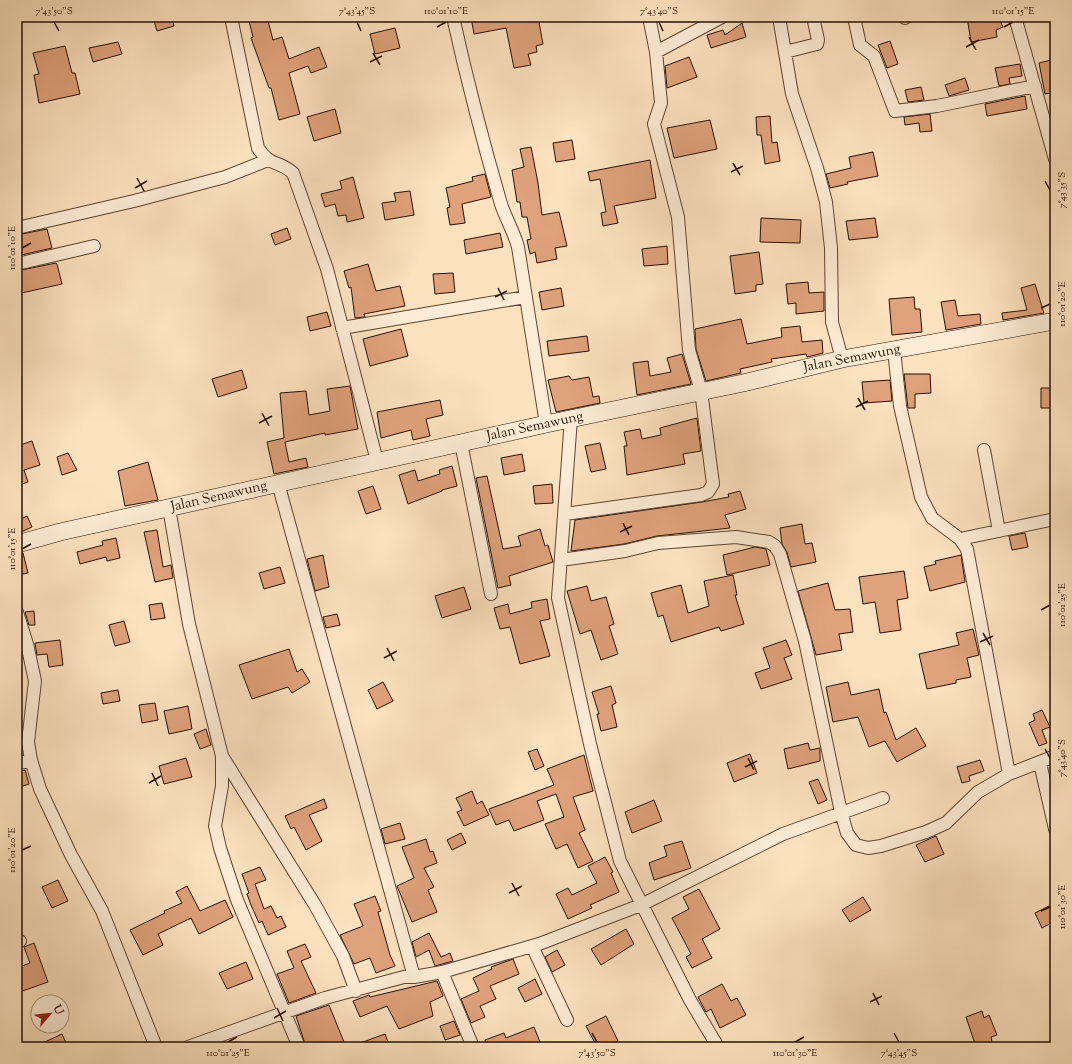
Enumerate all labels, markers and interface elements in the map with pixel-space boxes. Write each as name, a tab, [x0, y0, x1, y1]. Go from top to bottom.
text: 7°43'50"S	[35, 4, 73, 19]
text: 7°43'45"S	[339, 4, 375, 19]
text: 110°01'10"E	[424, 4, 468, 19]
text: 7°43'40"S	[640, 4, 678, 19]
text: 110°01'15"E	[992, 4, 1034, 19]
text: 7°43'35"S	[1055, 172, 1070, 208]
text: 110°01'10"E	[5, 226, 20, 270]
text: 110°01'20"E	[1055, 281, 1070, 327]
street label: Jalan Semawung	[801, 340, 902, 378]
street label: Jalan Semawung	[484, 407, 585, 447]
street label: Jalan Semawung	[168, 476, 269, 518]
text: 110°01'15"E	[5, 528, 20, 570]
text: 110°01'25"E	[1055, 583, 1070, 627]
text: 7°43'40"S	[1055, 739, 1070, 777]
text: 110°01'20"E	[5, 827, 20, 873]
text: 110°01'30"E	[1055, 885, 1070, 929]
north arrow	[30, 994, 70, 1034]
text: U	[48, 1001, 67, 1018]
text: 110°01'25"E	[206, 1046, 250, 1061]
text: 7°43'50"S	[578, 1046, 616, 1061]
text: 110°01'30"E	[773, 1046, 817, 1061]
text: 7°43'45"S	[881, 1046, 917, 1061]

